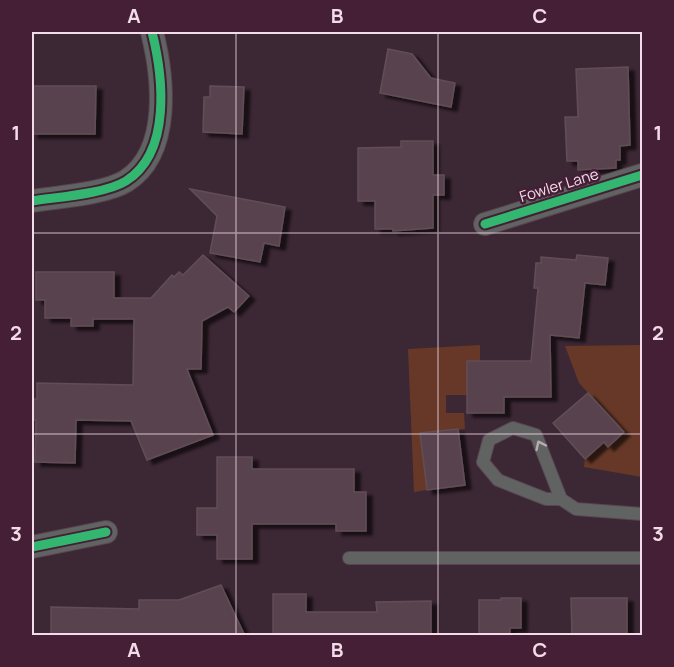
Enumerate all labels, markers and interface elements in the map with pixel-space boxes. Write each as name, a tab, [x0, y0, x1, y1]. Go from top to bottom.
text: A	[127, 2, 141, 29]
text: B	[331, 2, 344, 29]
text: C	[533, 2, 547, 29]
text: 1	[12, 119, 20, 146]
text: 1	[654, 119, 662, 146]
street label: Fowler Lane	[517, 163, 601, 207]
text: 2	[10, 319, 22, 346]
text: 2	[652, 319, 664, 346]
one-way arrow	[535, 440, 547, 451]
text: 3	[10, 520, 22, 547]
text: 3	[652, 520, 664, 547]
text: A	[127, 636, 141, 663]
text: B	[331, 636, 344, 663]
text: C	[533, 636, 547, 663]

